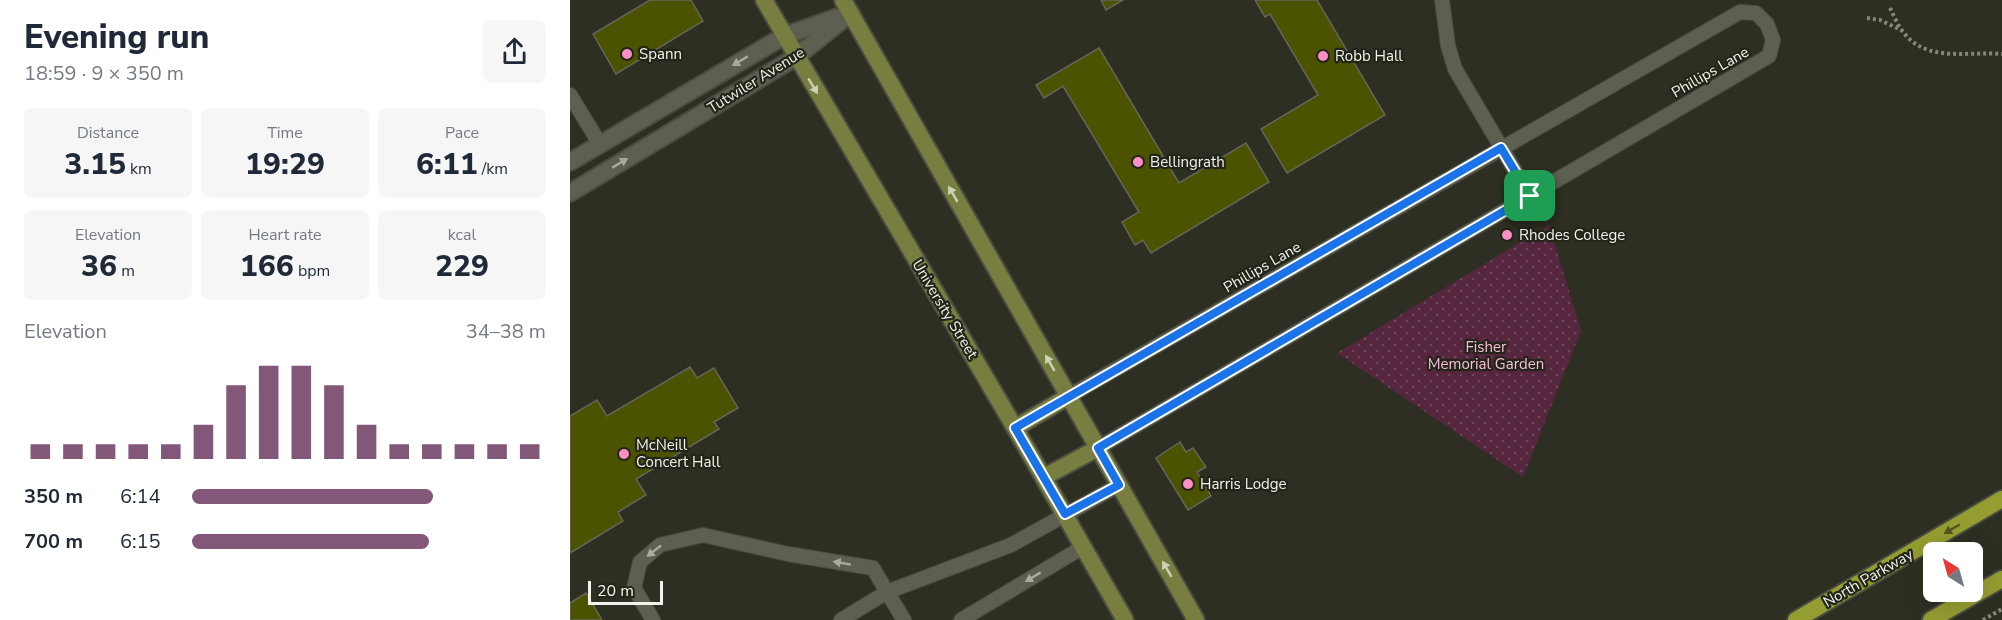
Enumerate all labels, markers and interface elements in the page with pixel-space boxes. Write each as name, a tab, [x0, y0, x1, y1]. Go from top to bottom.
text: Evening run	[24, 15, 209, 60]
button: share	[483, 20, 546, 83]
street label: Tutwiler Avenue	[704, 42, 808, 118]
street label: Phillips Lane	[1668, 42, 1752, 102]
place label: Spann	[639, 44, 682, 64]
place label: Robb Hall	[1335, 46, 1403, 66]
marker: Spann	[620, 47, 634, 61]
marker: Robb Hall	[1316, 49, 1330, 63]
one-way arrow	[732, 56, 748, 67]
text: 18:59 · 9 × 350 m	[24, 60, 184, 87]
one-way arrow	[808, 78, 819, 94]
text: Distance	[77, 122, 139, 144]
text: Time	[267, 122, 303, 144]
text: Pace	[445, 122, 479, 144]
text: 3.15	[64, 144, 126, 185]
text: 19:29	[245, 144, 325, 185]
text: 6:11	[416, 144, 478, 185]
place label: Bellingrath	[1150, 152, 1225, 172]
marker: Bellingrath	[1131, 155, 1145, 169]
text: km	[126, 158, 152, 180]
text: /km	[478, 158, 508, 180]
one-way arrow	[612, 158, 628, 169]
pin	[1504, 170, 1555, 221]
icon: arrive	[1513, 179, 1546, 212]
one-way arrow	[948, 186, 959, 202]
text: Elevation	[75, 224, 141, 246]
text: Heart rate	[248, 224, 322, 246]
text: kcal	[448, 224, 476, 246]
place label: Rhodes College	[1519, 225, 1625, 245]
marker: Rhodes College	[1500, 228, 1514, 242]
street label: Phillips Lane	[1220, 237, 1304, 297]
text: 36	[81, 246, 117, 287]
text: 166	[240, 246, 294, 287]
text: 229	[435, 246, 489, 287]
street label: University Street	[907, 256, 983, 363]
text: m	[117, 260, 135, 282]
text: bpm	[294, 260, 330, 282]
text: Elevation	[24, 318, 107, 345]
text: 34–38 m	[466, 318, 546, 345]
park label: Fisher Memorial Garden	[1428, 337, 1544, 374]
one-way arrow	[1045, 354, 1055, 371]
place label: McNeill Concert Hall	[636, 435, 721, 472]
marker: McNeill Concert Hall	[617, 447, 631, 461]
place label: Harris Lodge	[1200, 474, 1287, 494]
marker: Harris Lodge	[1181, 477, 1195, 491]
text: 350 m	[24, 483, 83, 510]
text: 6:14	[120, 483, 161, 510]
one-way arrow	[1943, 524, 1960, 534]
text: 700 m	[24, 528, 83, 555]
text: 6:15	[120, 528, 161, 555]
north arrow	[1923, 542, 1983, 602]
map controls	[1923, 542, 1983, 602]
street label: North Parkway	[1819, 544, 1917, 612]
one-way arrow	[646, 545, 662, 557]
one-way arrow	[833, 558, 852, 567]
one-way arrow	[1162, 560, 1172, 577]
one-way arrow	[1024, 572, 1041, 582]
scale bar	[588, 578, 663, 606]
text: 20 m	[597, 580, 634, 602]

